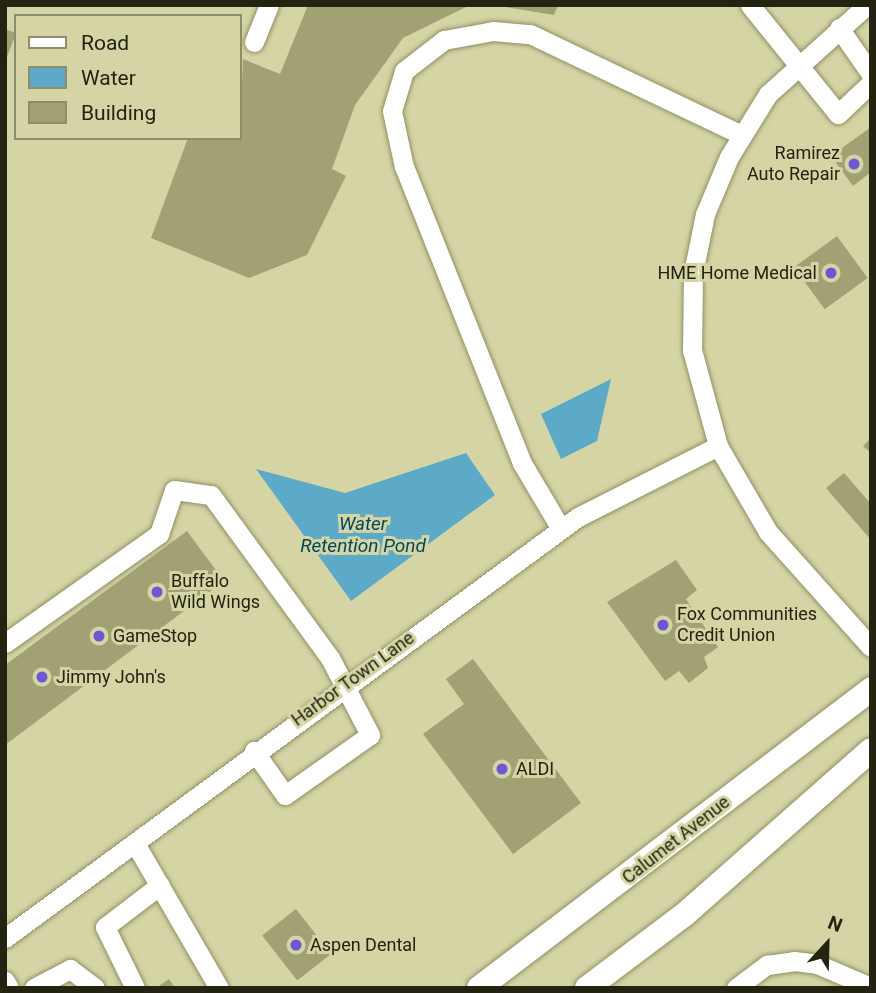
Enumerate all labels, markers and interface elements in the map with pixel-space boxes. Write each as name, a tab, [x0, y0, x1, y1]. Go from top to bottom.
legend	[14, 14, 242, 140]
text: Road	[81, 31, 129, 55]
text: Water	[81, 66, 136, 90]
text: Building	[81, 101, 156, 125]
place label: Ramirez Auto Repair	[747, 143, 840, 186]
marker: Ramirez Auto Repair	[846, 156, 862, 172]
place label: HME Home Medical	[657, 262, 817, 284]
marker: HME Home Medical	[823, 265, 839, 281]
water label: Water Retention Pond	[300, 513, 426, 557]
place label: Buffalo Wild Wings	[171, 571, 260, 614]
marker: Buffalo Wild Wings	[149, 584, 165, 600]
place label: Fox Communities Credit Union	[677, 604, 817, 646]
marker: Fox Communities Credit Union	[655, 617, 671, 633]
place label: GameStop	[113, 625, 197, 647]
street label: Harbor Town Lane	[287, 627, 419, 731]
marker: GameStop	[91, 628, 107, 644]
place label: Jimmy John's	[56, 666, 166, 688]
marker: Jimmy John's	[34, 669, 50, 685]
place label: ALDI	[516, 758, 554, 780]
marker: ALDI	[494, 761, 510, 777]
street label: Calumet Avenue	[618, 791, 734, 889]
north arrow	[792, 909, 862, 979]
text: N	[825, 911, 846, 937]
place label: Aspen Dental	[310, 934, 416, 956]
marker: Aspen Dental	[288, 937, 304, 953]

